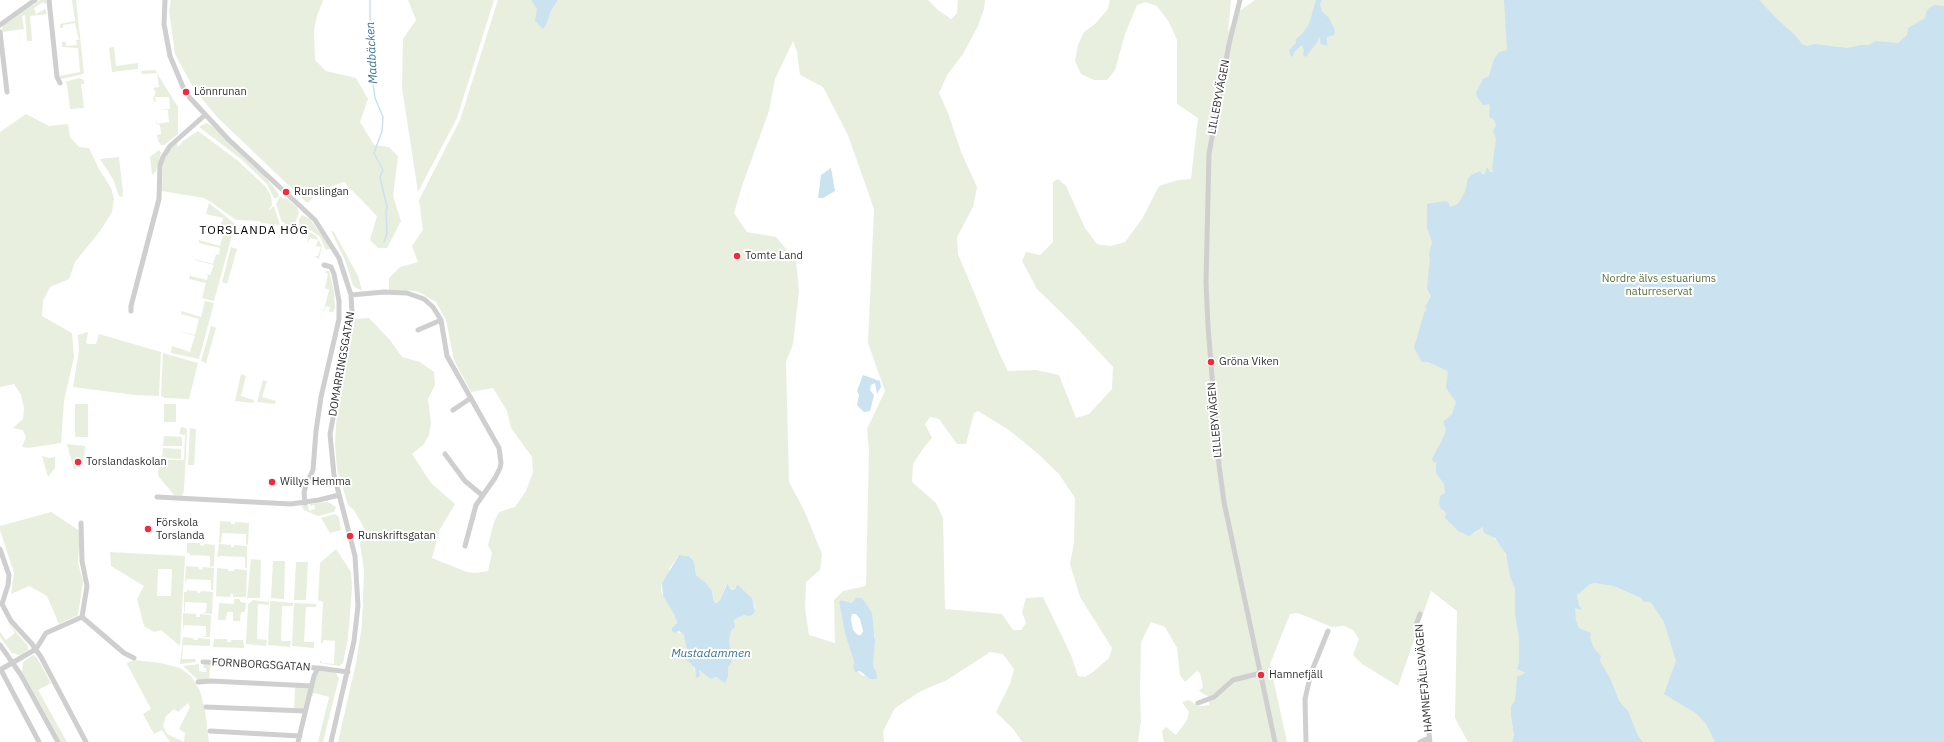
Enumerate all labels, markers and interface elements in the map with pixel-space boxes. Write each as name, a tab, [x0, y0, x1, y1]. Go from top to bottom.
water label: Madbäcken	[363, 22, 381, 84]
street label: LILLEBYVÄGEN	[1205, 59, 1233, 135]
place label: Lönnrunan	[194, 85, 247, 99]
marker: Lönnrunan	[181, 87, 191, 97]
place label: Runslingan	[294, 185, 349, 199]
marker: Runslingan	[281, 187, 291, 197]
district label: TORSLANDA HÖG	[200, 224, 308, 238]
place label: Tomte Land	[745, 249, 803, 263]
marker: Tomte Land	[732, 251, 742, 261]
park label: Nordre älvs estuariums naturreservat	[1602, 272, 1716, 298]
street label: DOMARRINGSGATAN	[326, 311, 358, 417]
place label: Gröna Viken	[1219, 355, 1279, 369]
marker: Gröna Viken	[1206, 357, 1216, 367]
street label: LILLEBYVÄGEN	[1205, 382, 1225, 458]
place label: Torslandaskolan	[86, 455, 167, 469]
marker: Torslandaskolan	[73, 457, 83, 467]
place label: Willys Hemma	[280, 475, 351, 489]
marker: Willys Hemma	[267, 477, 277, 487]
place label: Förskola Torslanda	[156, 516, 204, 542]
marker: Förskola Torslanda	[143, 524, 153, 534]
place label: Runskriftsgatan	[358, 529, 436, 543]
marker: Runskriftsgatan	[345, 531, 355, 541]
street label: HAMNEFJÄLLSVÄGEN	[1413, 623, 1435, 733]
water label: Mustadammen	[671, 647, 751, 661]
street label: FORNBORGSGATAN	[211, 656, 311, 674]
place label: Hamnefjäll	[1269, 668, 1323, 682]
marker: Hamnefjäll	[1256, 670, 1266, 680]

